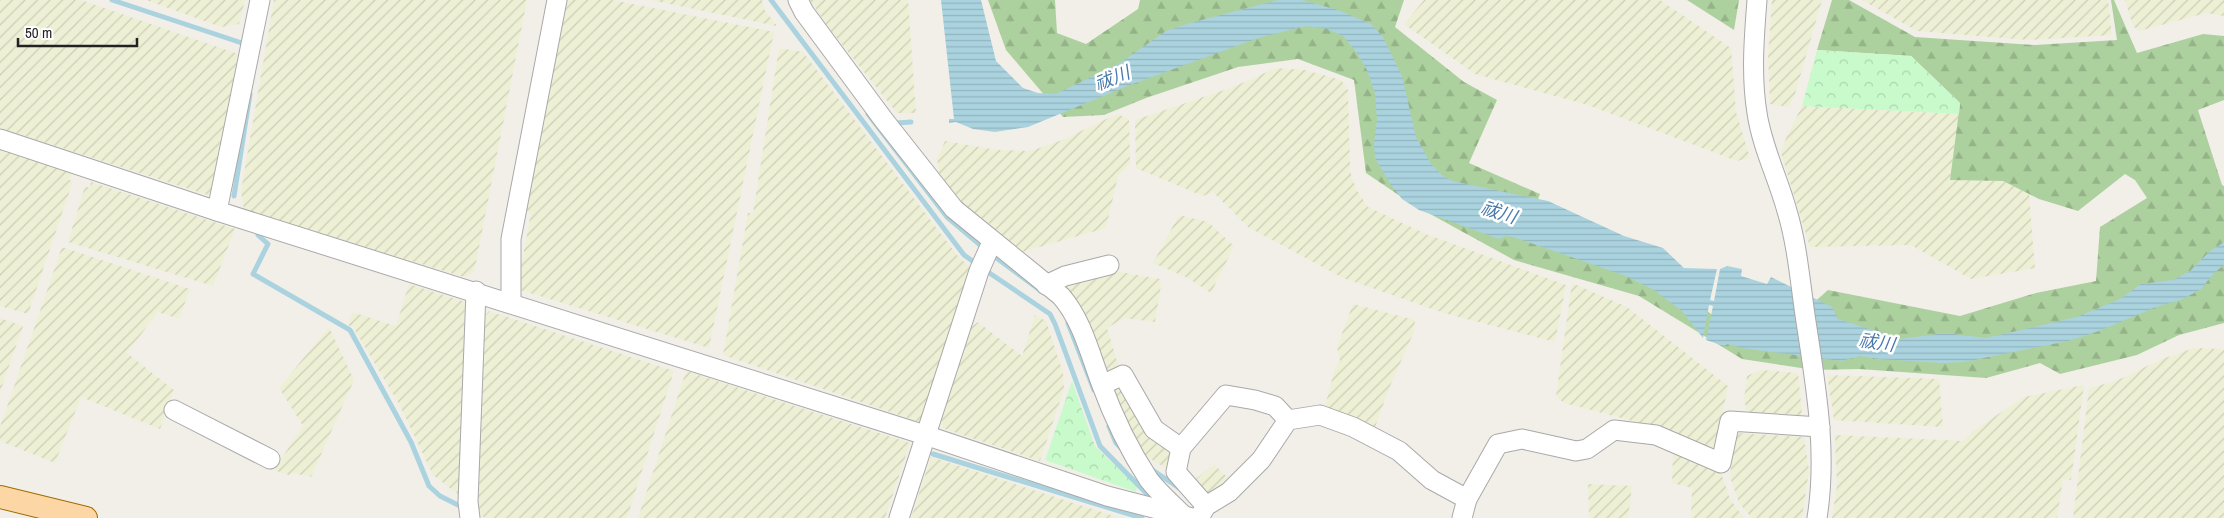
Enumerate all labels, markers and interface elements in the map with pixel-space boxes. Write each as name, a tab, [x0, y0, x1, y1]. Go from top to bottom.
scale bar	[18, 15, 136, 47]
text: 50 m	[25, 22, 52, 43]
water label: 祓川	[1091, 59, 1135, 96]
water label: 祓川	[1478, 195, 1522, 230]
water label: 祓川	[1857, 327, 1899, 357]

